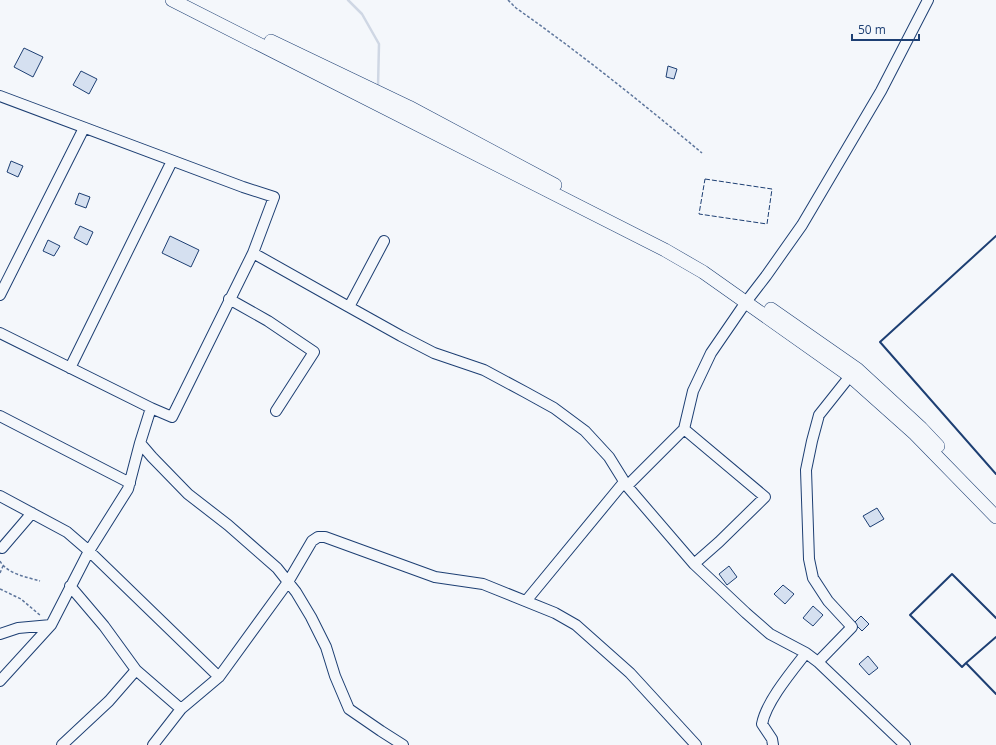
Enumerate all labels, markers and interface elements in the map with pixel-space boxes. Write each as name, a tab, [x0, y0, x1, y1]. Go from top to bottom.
scale bar	[852, 16, 919, 42]
text: 50 m	[858, 21, 886, 38]

